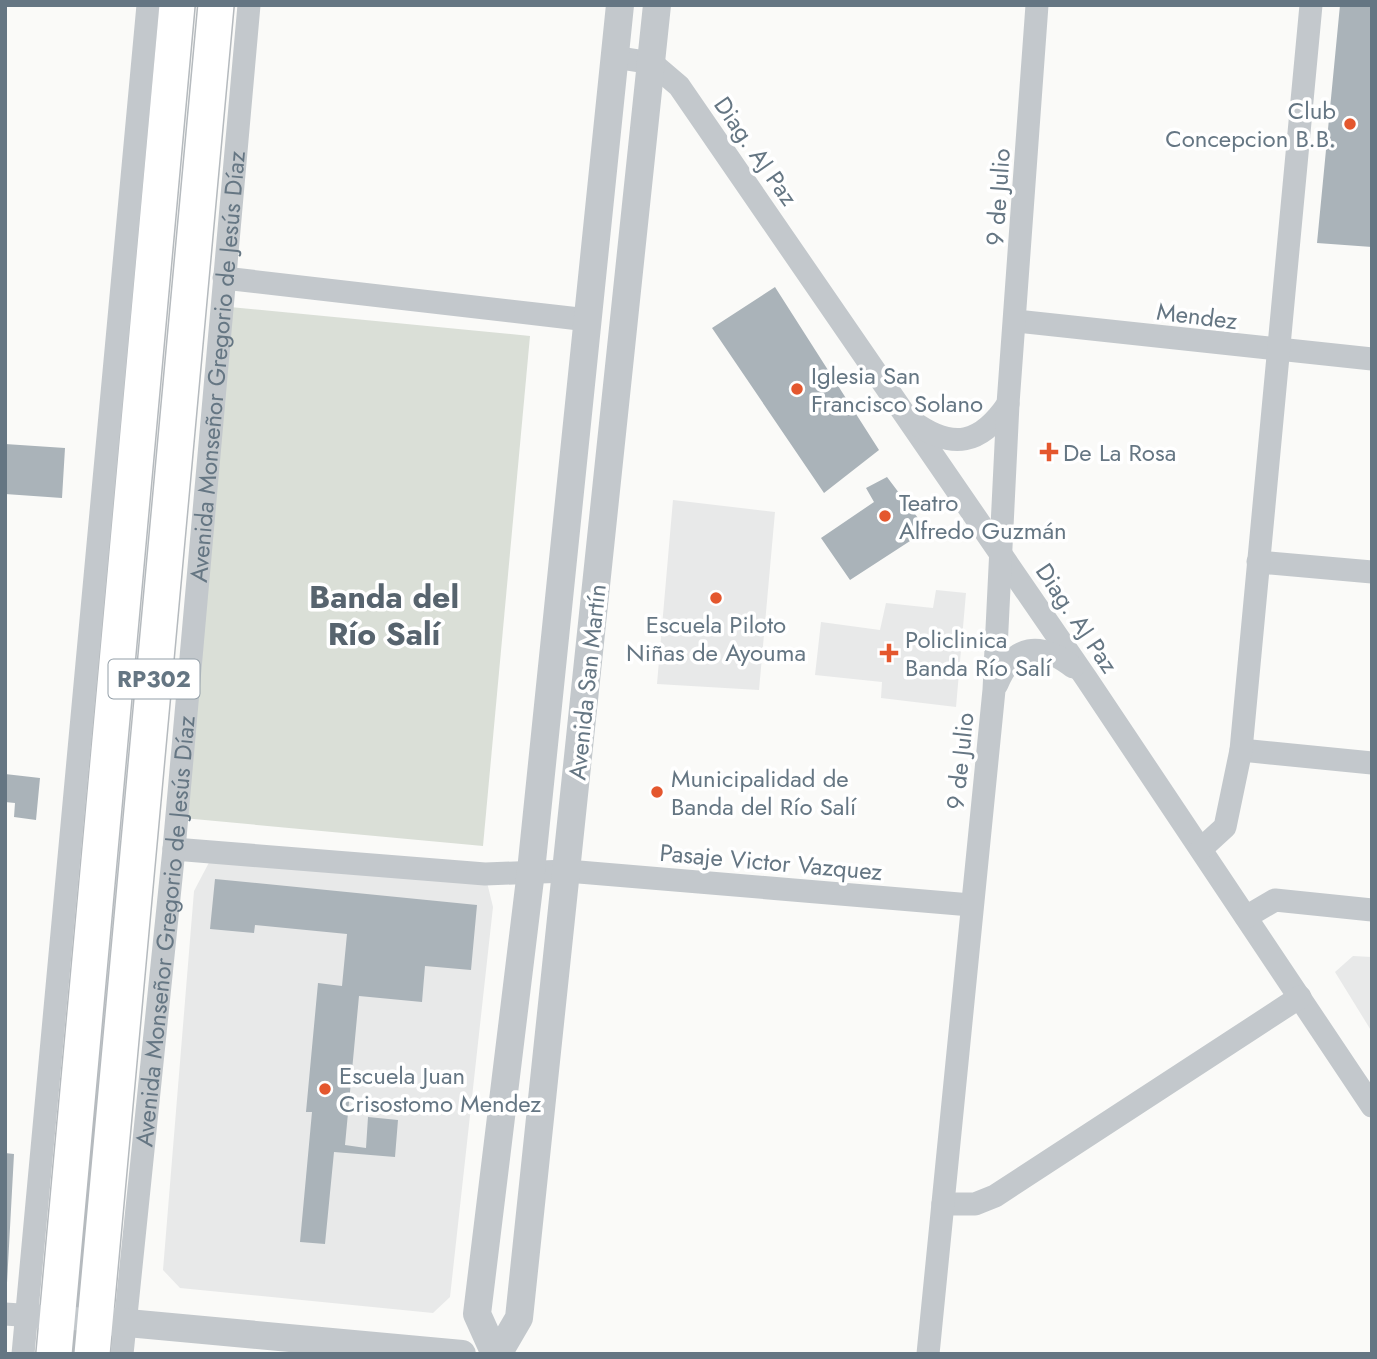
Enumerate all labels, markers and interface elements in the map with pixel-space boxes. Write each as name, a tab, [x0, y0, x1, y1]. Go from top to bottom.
street label: Diag. AJ Paz	[706, 89, 806, 213]
place label: Club Concepcion B.B.	[1165, 93, 1336, 156]
marker: Club Concepcion B.B.	[1342, 116, 1358, 132]
street label: 9 de Julio	[977, 147, 1019, 247]
street label: Avenida Monseñor Gregorio de Jesús Díaz	[180, 149, 253, 584]
street label: Mendez	[1155, 294, 1239, 338]
place label: Iglesia San Francisco Solano	[811, 358, 983, 421]
marker: Iglesia San Francisco Solano	[789, 381, 805, 397]
place label: De La Rosa	[1063, 435, 1176, 470]
marker: De La Rosa	[1041, 444, 1057, 460]
place label: Teatro Alfredo Guzmán	[899, 485, 1067, 548]
marker: Teatro Alfredo Guzmán	[877, 508, 893, 524]
street label: Diag. AJ Paz	[1027, 556, 1127, 680]
district label: Banda del Río Salí	[309, 574, 459, 657]
street label: Avenida San Martín	[559, 582, 615, 782]
marker: Escuela Piloto Niñas de Ayouma	[708, 590, 724, 606]
place label: Escuela Piloto Niñas de Ayouma	[626, 607, 806, 670]
place label: Policlinica Banda Río Salí	[905, 622, 1052, 685]
marker: Policlinica Banda Río Salí	[879, 643, 899, 663]
road number: RP302	[108, 660, 200, 698]
street label: 9 de Julio	[938, 711, 982, 811]
street label: Avenida Monseñor Gregorio de Jesús Díaz	[126, 714, 203, 1148]
place label: Municipalidad de Banda del Río Salí	[671, 761, 857, 824]
marker: Municipalidad de Banda del Río Salí	[649, 784, 665, 800]
street label: Pasaje Victor Vazquez	[658, 835, 884, 889]
place label: Escuela Juan Crisostomo Mendez	[339, 1058, 541, 1121]
marker: Escuela Juan Crisostomo Mendez	[317, 1081, 333, 1097]

